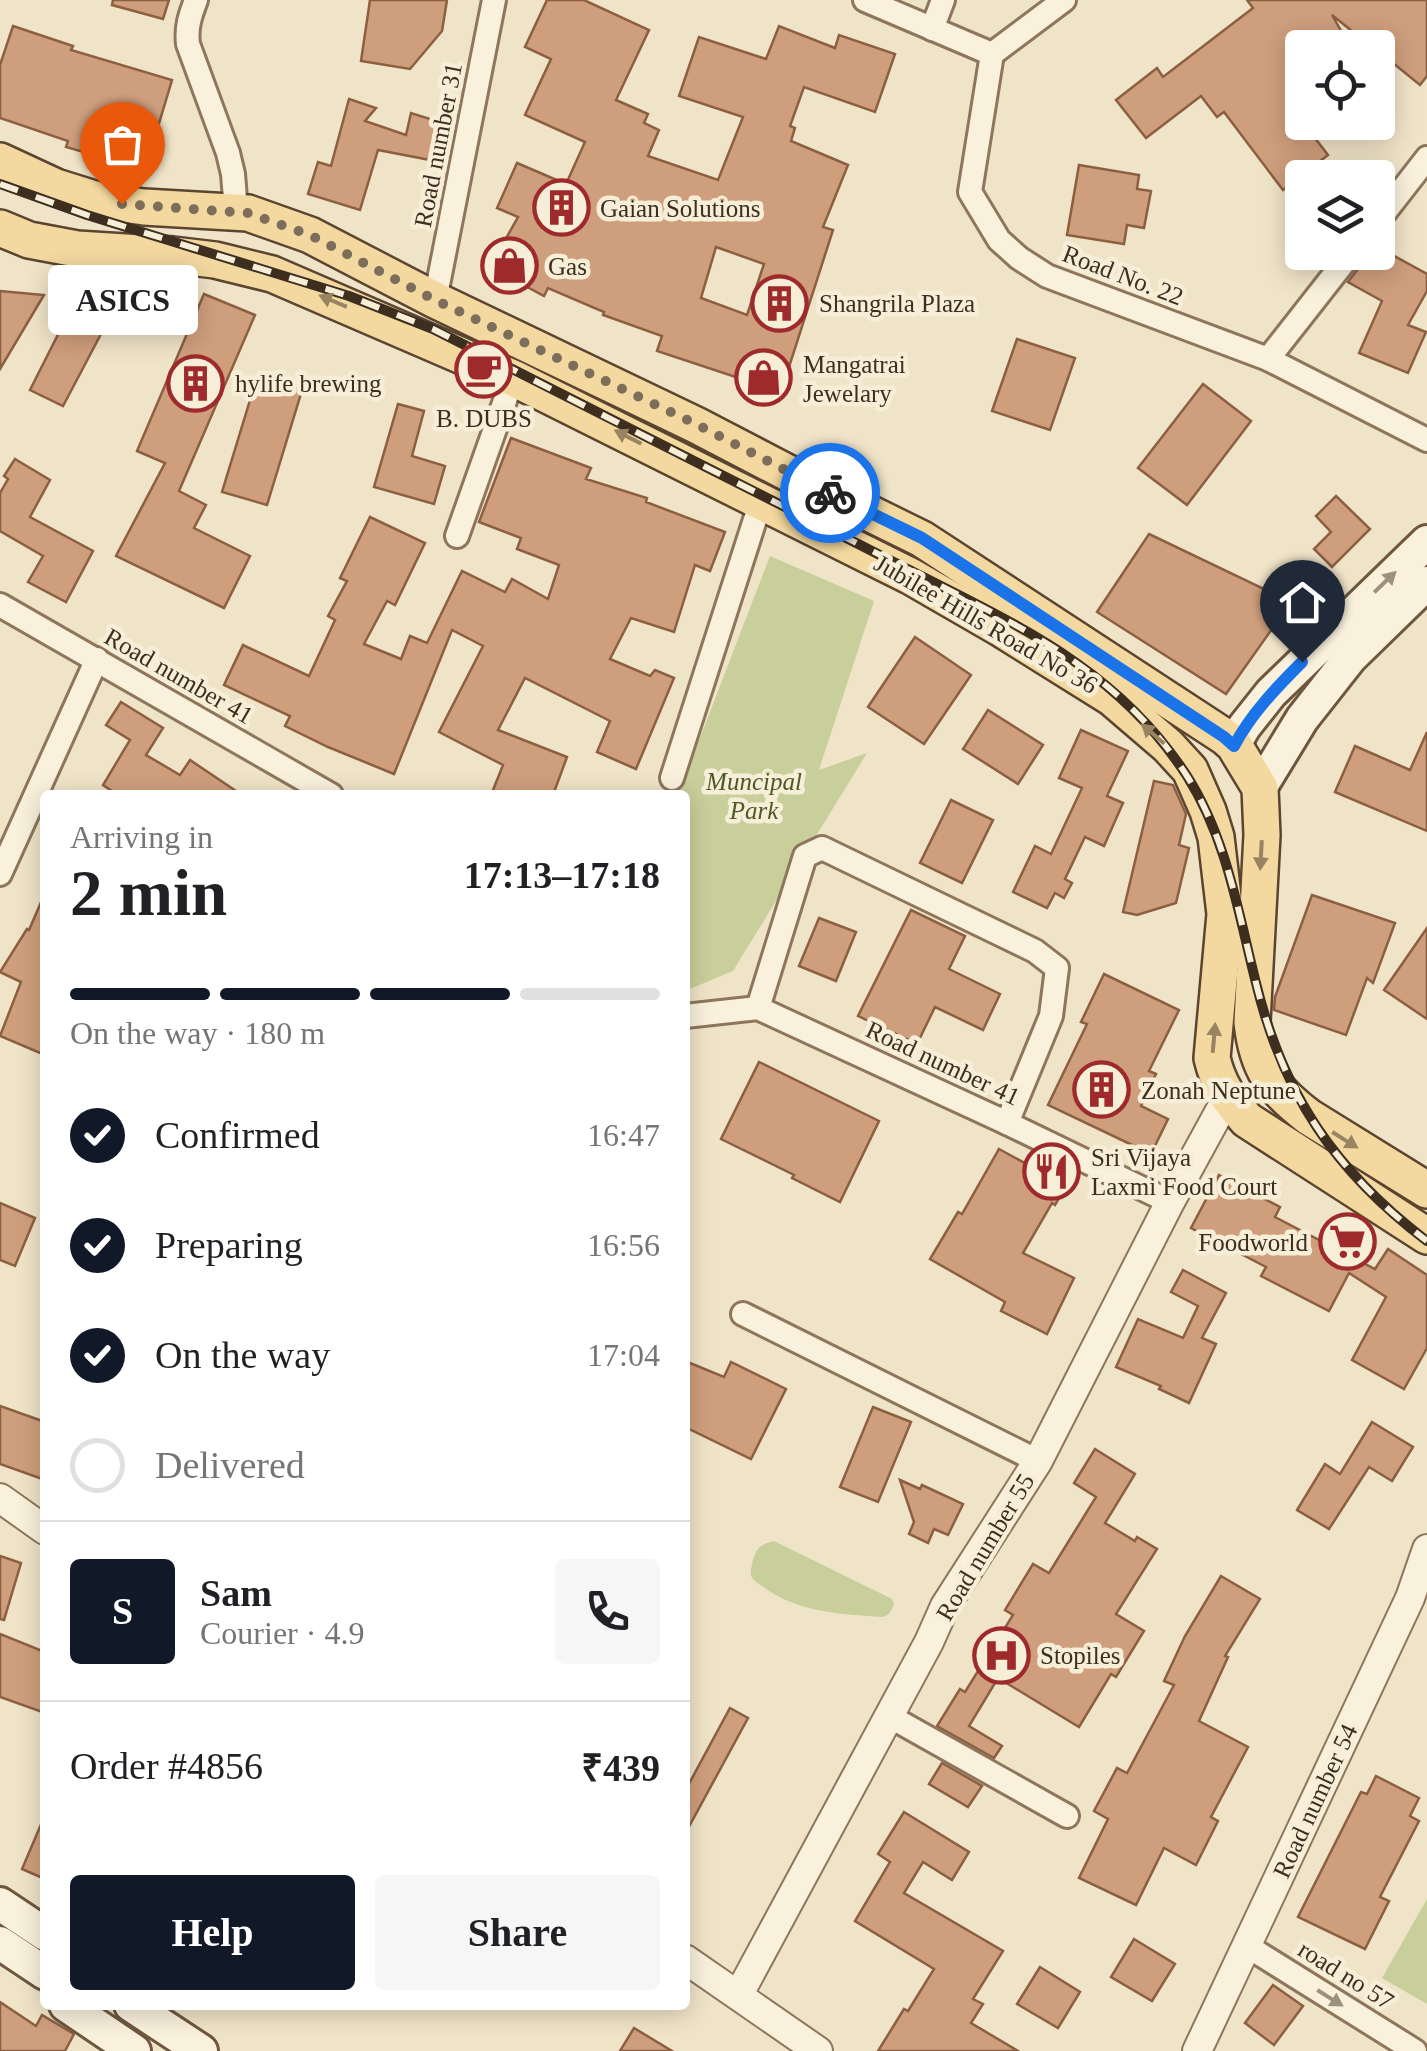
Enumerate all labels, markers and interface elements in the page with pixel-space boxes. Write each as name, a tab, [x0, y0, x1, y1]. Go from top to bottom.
map controls	[1285, 30, 1395, 270]
button: locate	[1285, 30, 1395, 140]
street label: Road number 31	[409, 61, 467, 229]
pin	[80, 102, 165, 205]
icon: bag	[95, 117, 150, 172]
button: layers	[1285, 160, 1395, 270]
building icon: Gaian Solutions	[531, 178, 591, 238]
place label: Gaian Solutions	[600, 195, 760, 222]
shop icon: Gas	[479, 236, 539, 296]
street label: Road No. 22	[1059, 240, 1187, 310]
place label: Gas	[548, 253, 587, 280]
callout: ASICS	[47, 264, 197, 334]
building icon: Shangrila Plaza	[750, 273, 810, 333]
text: ASICS	[76, 282, 170, 318]
place label: Shangrila Plaza	[819, 290, 975, 317]
one-way arrow	[318, 293, 348, 309]
cafe icon: B. DUBS	[454, 339, 514, 399]
shop icon: Mangatrai Jewelary	[734, 348, 794, 408]
place label: Mangatrai Jewelary	[803, 351, 906, 407]
building icon: hylife brewing	[166, 353, 226, 413]
place label: hylife brewing	[235, 370, 382, 397]
place label: B. DUBS	[436, 405, 532, 432]
one-way arrow	[614, 429, 643, 446]
courier	[780, 443, 880, 543]
icon: bike	[803, 466, 858, 521]
street label: Jubilee Hills Road No 36	[870, 549, 1102, 699]
pin	[1260, 560, 1345, 663]
one-way arrow	[1373, 571, 1397, 594]
icon: home	[1275, 575, 1330, 630]
street label: Road number 41	[100, 623, 258, 729]
one-way arrow	[1141, 723, 1166, 745]
park label: Muncipal Park	[705, 768, 802, 824]
text: Arriving in	[70, 819, 213, 855]
one-way arrow	[1253, 840, 1269, 872]
text: 17:13–17:18	[464, 854, 660, 896]
text: 2 min	[70, 857, 227, 929]
text: On the way · 180 m	[70, 1015, 325, 1051]
street label: Road number 41	[862, 1016, 1024, 1110]
one-way arrow	[1207, 1021, 1223, 1053]
building icon: Zonah Neptune	[1072, 1060, 1132, 1120]
place label: Zonah Neptune	[1141, 1077, 1296, 1104]
icon: check	[70, 1108, 125, 1163]
text: Confirmed	[155, 1114, 320, 1156]
text: 16:47	[587, 1117, 660, 1153]
one-way arrow	[1331, 1130, 1359, 1148]
restaurant icon: Sri Vijaya Laxmi Food Court	[1022, 1141, 1082, 1201]
place label: Sri Vijaya Laxmi Food Court	[1091, 1144, 1277, 1200]
supermarket icon: Foodworld	[1317, 1212, 1377, 1272]
icon: check	[70, 1218, 125, 1273]
text: Preparing	[155, 1224, 303, 1266]
text: 16:56	[587, 1227, 660, 1263]
place label: Foodworld	[1198, 1229, 1308, 1256]
icon: check	[70, 1328, 125, 1383]
text: On the way	[155, 1334, 330, 1376]
text: 17:04	[587, 1337, 660, 1373]
text: Delivered	[155, 1444, 305, 1486]
street label: Road number 55	[931, 1469, 1039, 1625]
button: phone	[555, 1559, 660, 1664]
text: Sam	[200, 1572, 272, 1614]
text: S	[112, 1590, 133, 1632]
text: Courier · 4.9	[200, 1615, 364, 1651]
hospital icon: Stopiles	[971, 1625, 1031, 1685]
place label: Stopiles	[1040, 1642, 1121, 1669]
street label: Road number 54	[1268, 1719, 1363, 1882]
text: Order #4856	[70, 1745, 263, 1787]
text: ₹439	[581, 1747, 660, 1789]
button: Help	[70, 1875, 355, 1990]
button: Share	[375, 1875, 660, 1990]
street label: road no 57	[1294, 1935, 1398, 2015]
one-way arrow	[1316, 1989, 1344, 2006]

